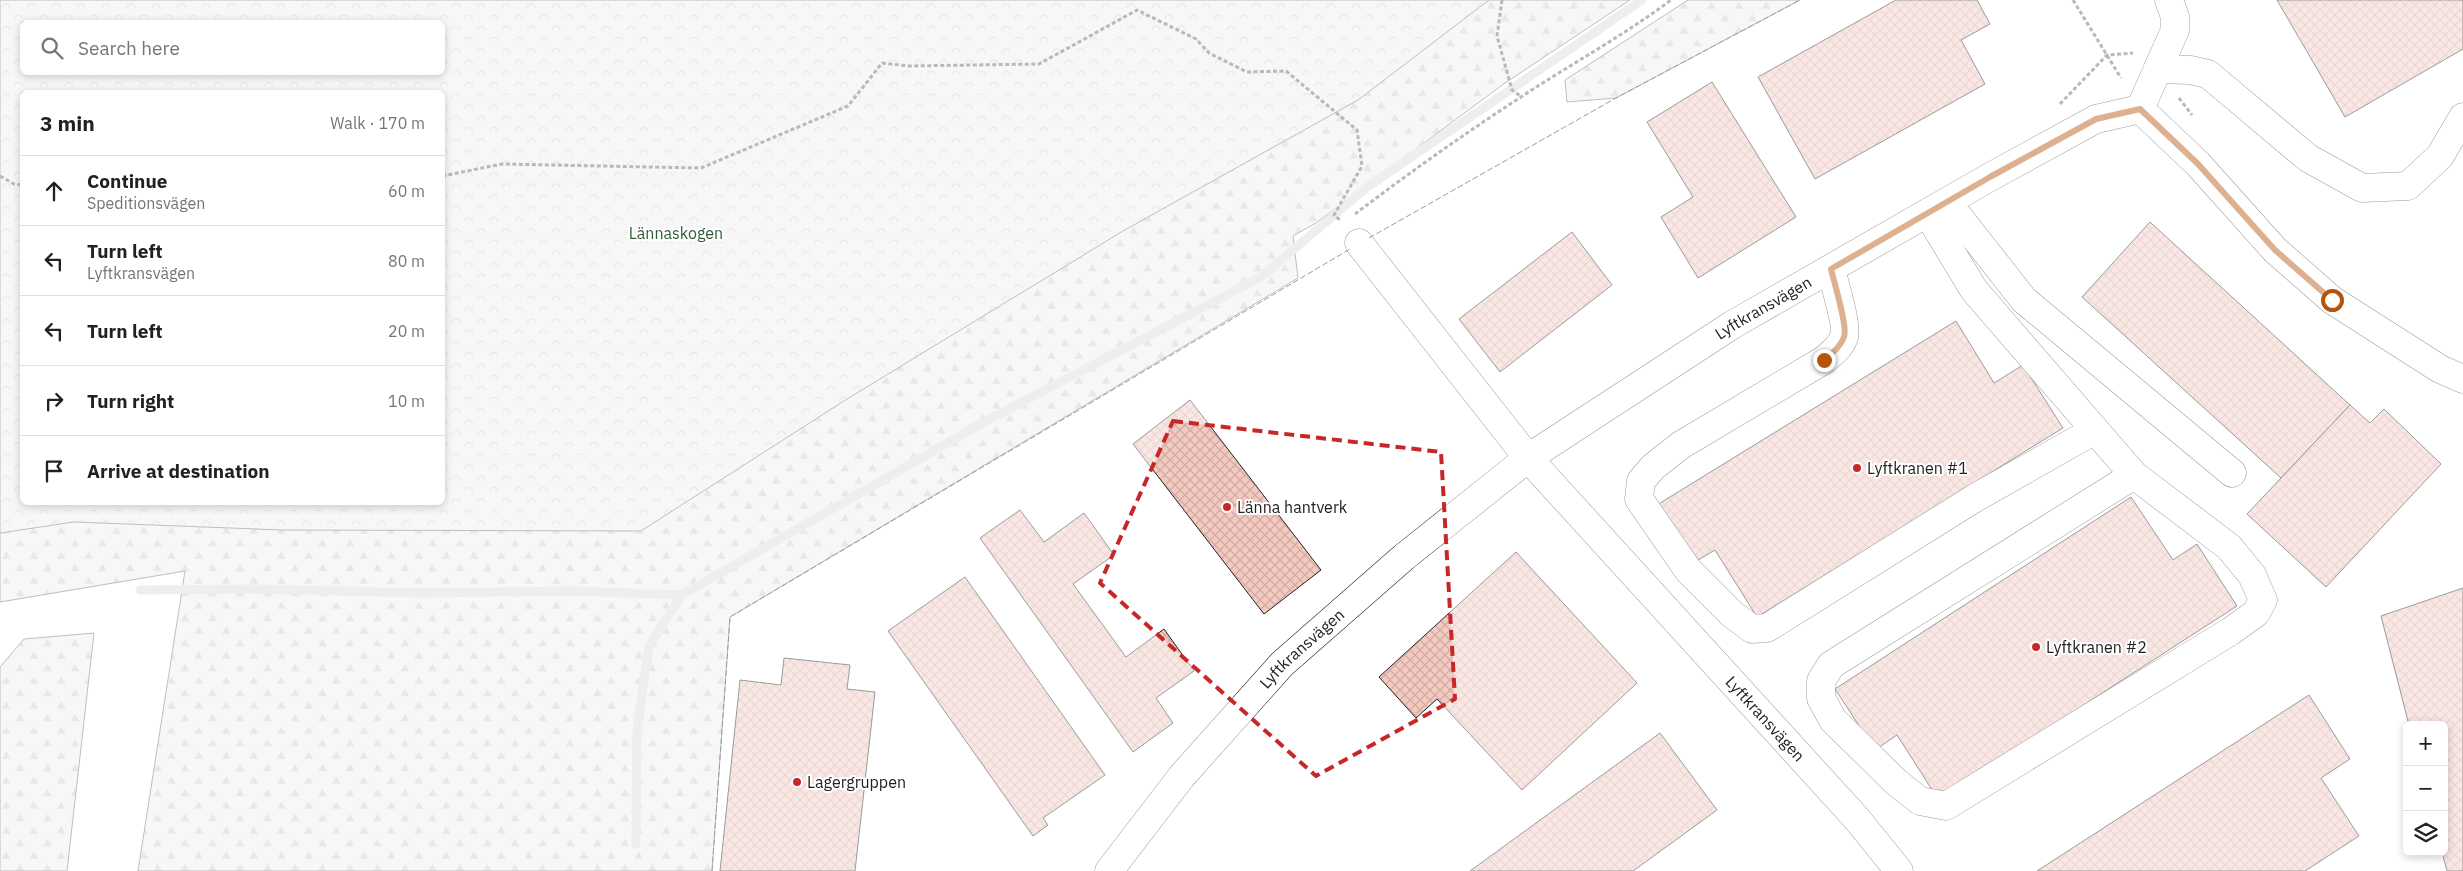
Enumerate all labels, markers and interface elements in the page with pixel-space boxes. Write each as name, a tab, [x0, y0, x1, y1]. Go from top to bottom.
search box	[20, 20, 445, 75]
icon: search	[38, 34, 66, 62]
text: Search here	[78, 36, 180, 60]
text: 3 min	[40, 109, 95, 137]
text: Walk · 170 m	[330, 113, 425, 133]
text: Continue	[87, 169, 167, 193]
icon: ahead	[40, 177, 68, 205]
text: 60 m	[388, 181, 425, 201]
text: Speditionsvägen	[87, 193, 205, 213]
park label: Lännaskogen	[629, 223, 723, 243]
text: Turn left	[87, 239, 163, 263]
icon: left	[40, 247, 68, 275]
text: 80 m	[388, 251, 425, 271]
text: Lyftkransvägen	[87, 263, 195, 283]
street label: Lyftkransvägen	[1711, 272, 1815, 344]
route start	[2321, 289, 2344, 312]
icon: left	[40, 317, 68, 345]
text: Turn left	[87, 319, 163, 343]
text: 20 m	[388, 321, 425, 341]
route end	[1813, 349, 1836, 372]
icon: right	[40, 387, 68, 415]
text: Turn right	[87, 389, 174, 413]
text: 10 m	[388, 391, 425, 411]
icon: arrive	[40, 457, 68, 485]
place label: Lyftkranen #1	[1867, 458, 1968, 478]
text: Arrive at destination	[87, 459, 270, 483]
marker: Lyftkranen #1	[1851, 462, 1863, 474]
place label: Länna hantverk	[1237, 497, 1348, 517]
marker: Länna hantverk	[1221, 501, 1233, 513]
street label: Lyftkransvägen	[1255, 604, 1348, 692]
place label: Lyftkranen #2	[2046, 637, 2147, 657]
marker: Lyftkranen #2	[2030, 641, 2042, 653]
street label: Lyftkransvägen	[1722, 672, 1809, 765]
map controls	[2403, 721, 2448, 856]
button: +	[2403, 721, 2448, 766]
button: −	[2403, 766, 2448, 811]
place label: Lagergruppen	[807, 772, 906, 792]
marker: Lagergruppen	[791, 776, 803, 788]
button: layers	[2403, 811, 2448, 856]

